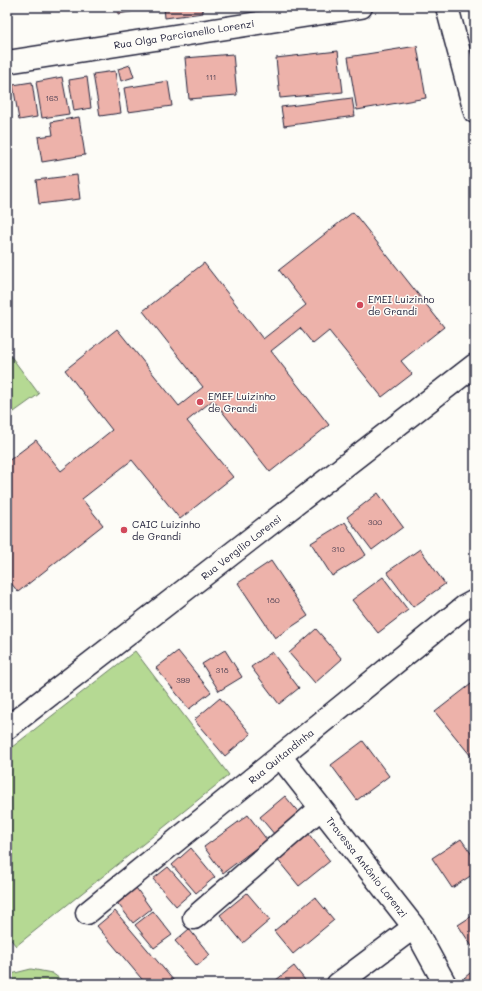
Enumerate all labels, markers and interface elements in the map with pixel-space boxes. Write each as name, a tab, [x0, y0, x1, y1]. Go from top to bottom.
street label: Rua Olga Parcianello Lorenzi	[113, 16, 255, 52]
house number: 111	[206, 72, 216, 82]
house number: 165	[45, 93, 59, 103]
place label: EMEI Luizinho de Grandi	[368, 292, 435, 318]
marker: EMEI Luizinho de Grandi	[355, 300, 365, 310]
place label: EMEF Luizinho de Grandi	[208, 389, 276, 415]
marker: EMEF Luizinho de Grandi	[195, 397, 205, 407]
street label: Rua Vergílio Lorensi	[198, 511, 284, 583]
place label: CAIC Luizinho de Grandi	[132, 517, 200, 543]
house number: 300	[368, 517, 382, 527]
marker: CAIC Luizinho de Grandi	[119, 525, 129, 535]
house number: 310	[331, 544, 345, 554]
house number: 180	[266, 595, 280, 605]
house number: 318	[215, 665, 229, 675]
house number: 399	[176, 675, 190, 685]
street label: Rua Quitandinha	[245, 725, 317, 787]
street label: Travessa Antônio Lorenzi	[323, 814, 411, 920]

